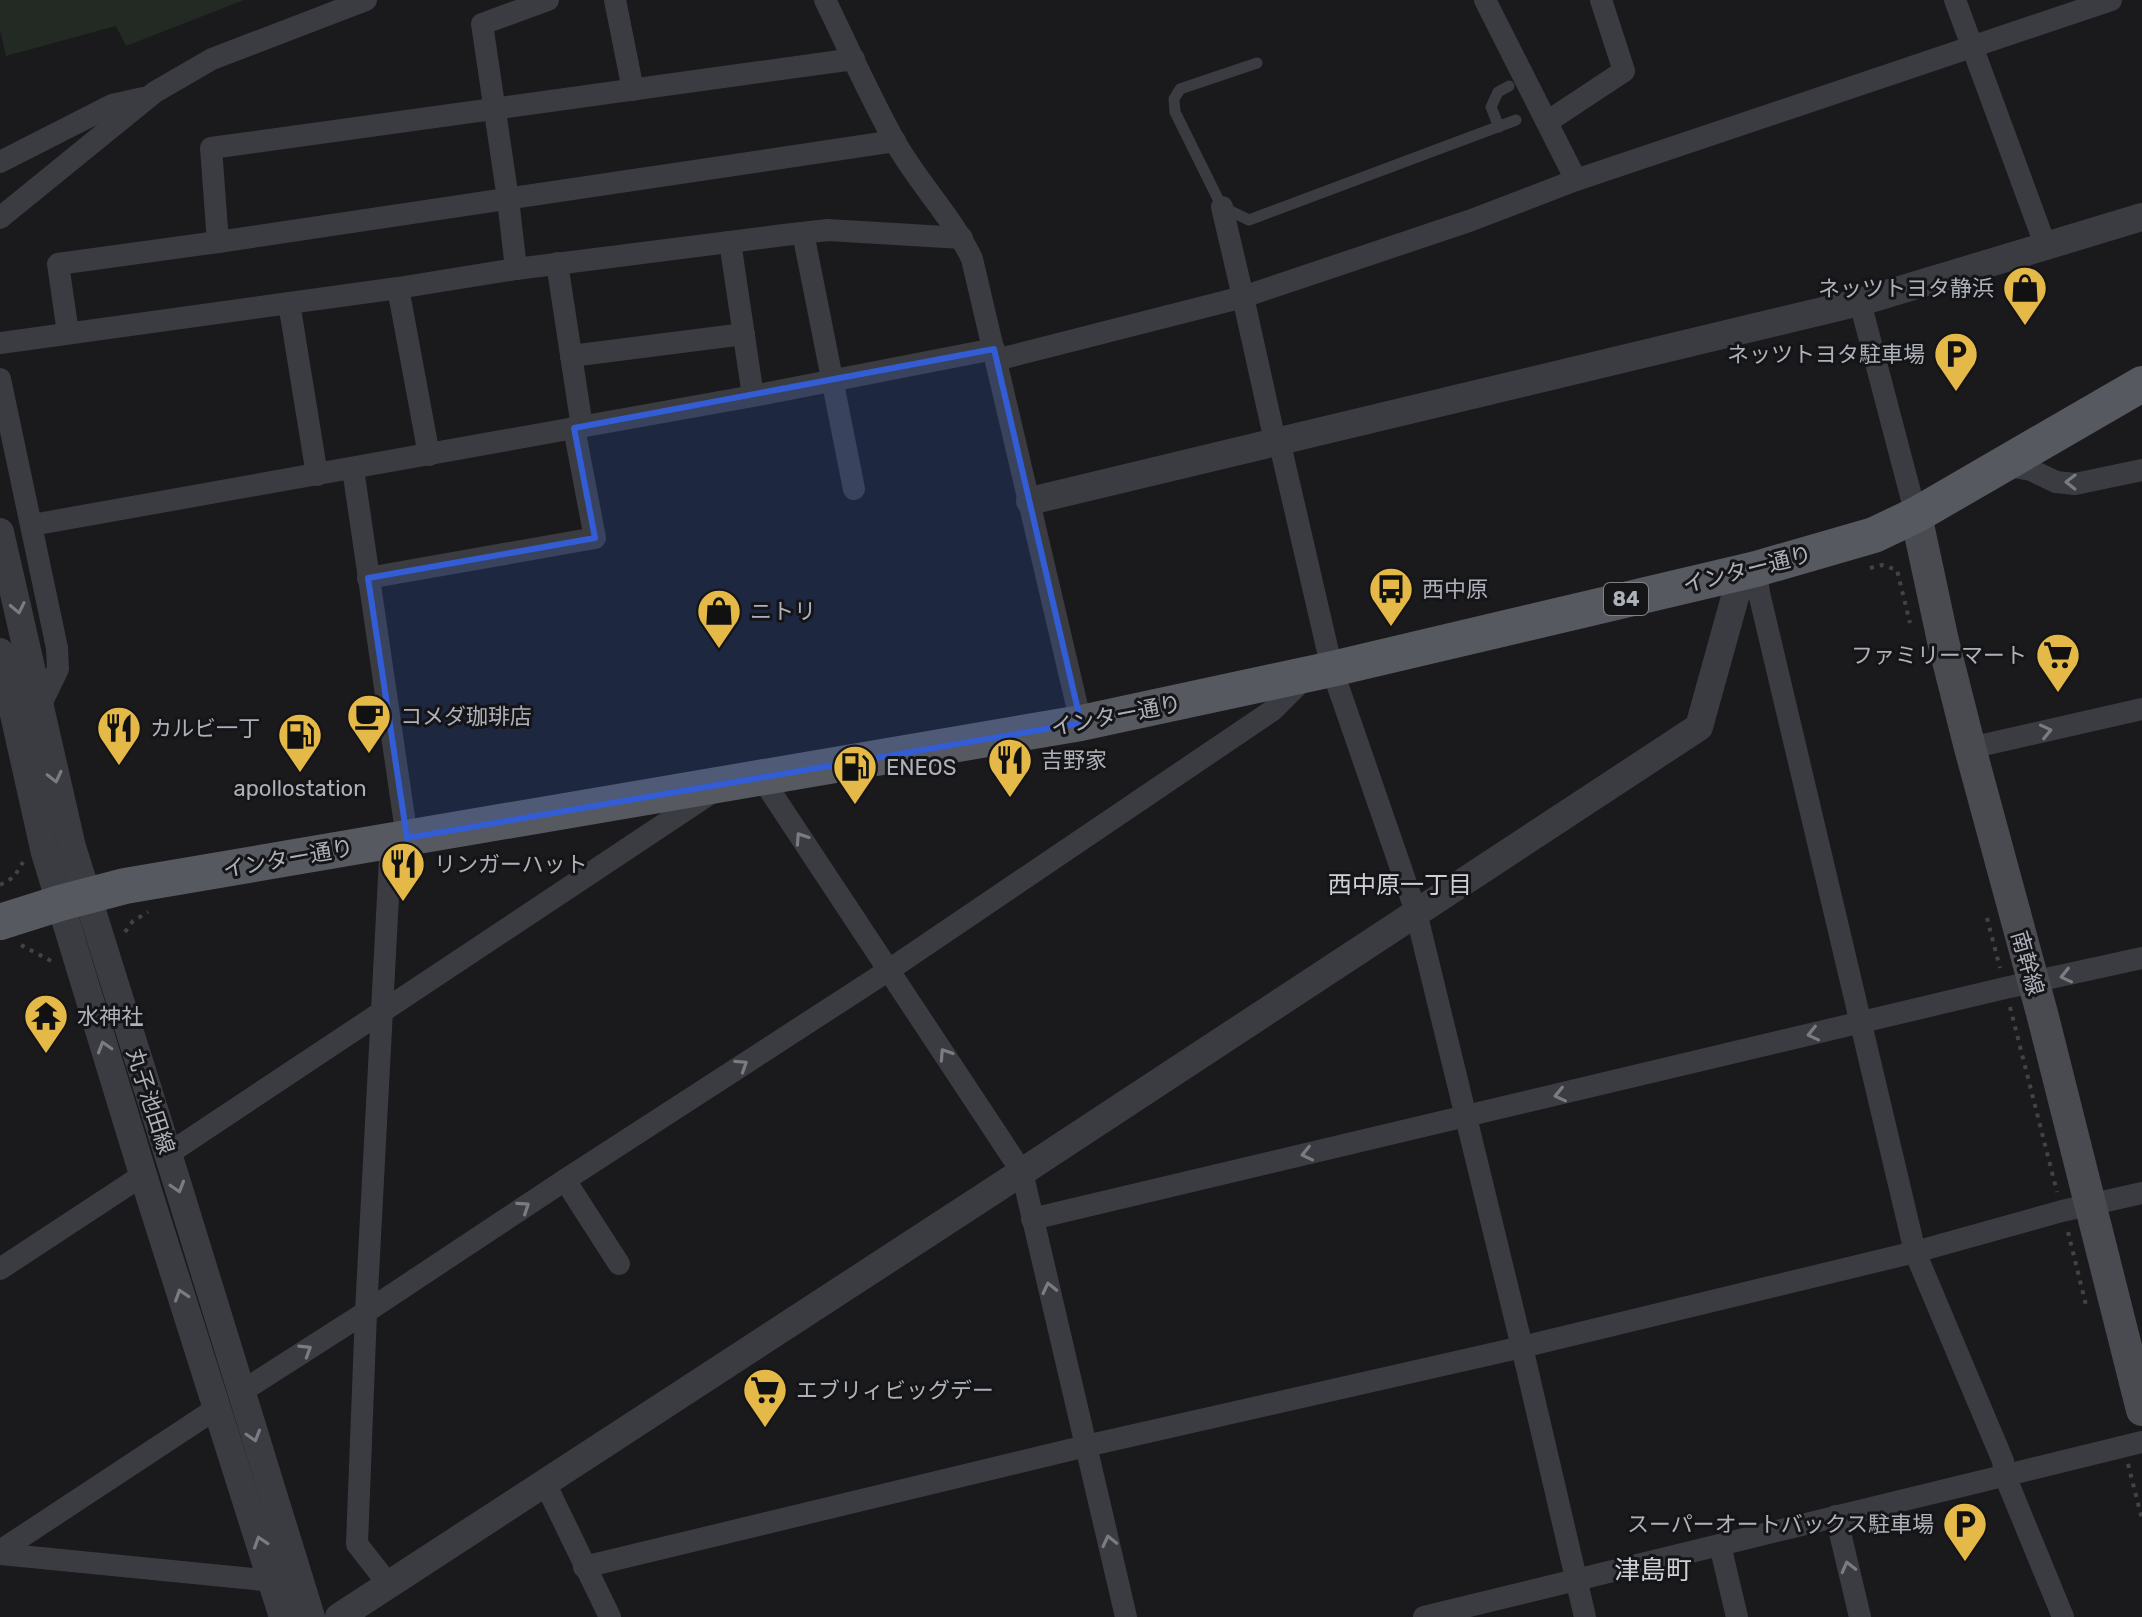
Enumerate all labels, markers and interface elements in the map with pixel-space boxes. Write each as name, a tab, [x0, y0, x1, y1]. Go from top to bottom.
shop icon: ネッツトヨタ静浜	[2001, 264, 2049, 327]
place label: ネッツトヨタ静浜	[1818, 275, 1994, 302]
parking icon: ネッツトヨタ駐車場	[1932, 330, 1980, 393]
place label: ネッツトヨタ駐車場	[1727, 341, 1925, 368]
one-way arrow	[2064, 474, 2077, 491]
street label: インター通り	[1680, 540, 1814, 599]
bus stop icon: 西中原	[1367, 565, 1415, 628]
place label: 西中原	[1422, 576, 1488, 603]
road number: 84	[1604, 583, 1648, 615]
shop icon: ニトリ	[695, 587, 743, 650]
place label: ニトリ	[750, 598, 816, 625]
one-way arrow	[9, 601, 26, 615]
supermarket icon: ファミリーマート	[2034, 631, 2082, 694]
place label: ファミリーマート	[1851, 642, 2027, 669]
street label: インター通り	[1049, 690, 1183, 741]
cafe icon: コメダ珈琲店	[345, 692, 393, 755]
place label: コメダ珈琲店	[400, 703, 532, 730]
restaurant icon: カルビ一丁	[95, 704, 143, 767]
fuel station icon: apollostation	[276, 711, 324, 774]
place label: カルビ一丁	[150, 715, 260, 742]
one-way arrow	[2039, 723, 2053, 740]
restaurant icon: 吉野家	[986, 736, 1034, 799]
fuel station icon: ENEOS	[831, 743, 879, 806]
place label: 吉野家	[1041, 747, 1107, 774]
place label: ENEOS	[886, 754, 956, 781]
one-way arrow	[46, 770, 63, 783]
place label: apollostation	[234, 775, 366, 802]
one-way arrow	[796, 832, 811, 846]
street label: インター通り	[221, 834, 355, 883]
restaurant icon: リンガーハット	[379, 840, 427, 903]
place label: リンガーハット	[434, 851, 588, 878]
district label: 西中原一丁目	[1328, 871, 1472, 899]
street label: 南幹線	[2005, 928, 2050, 999]
one-way arrow	[2060, 966, 2073, 983]
temple icon: 水神社	[22, 992, 70, 1055]
place label: 水神社	[77, 1003, 143, 1030]
one-way arrow	[1806, 1025, 1820, 1042]
one-way arrow	[97, 1040, 113, 1054]
street label: 丸子池田線	[121, 1045, 180, 1158]
one-way arrow	[939, 1049, 954, 1063]
one-way arrow	[733, 1060, 747, 1075]
one-way arrow	[1553, 1085, 1567, 1102]
one-way arrow	[1300, 1145, 1314, 1162]
one-way arrow	[169, 1179, 185, 1193]
one-way arrow	[515, 1202, 529, 1217]
one-way arrow	[1041, 1282, 1058, 1295]
one-way arrow	[174, 1289, 190, 1303]
one-way arrow	[298, 1345, 312, 1360]
supermarket icon: エブリィビッグデー	[741, 1366, 789, 1429]
place label: エブリィビッグデー	[796, 1377, 994, 1404]
one-way arrow	[245, 1428, 261, 1442]
parking icon: スーパーオートバックス駐車場	[1941, 1500, 1989, 1563]
place label: スーパーオートバックス駐車場	[1627, 1511, 1934, 1538]
one-way arrow	[1101, 1535, 1118, 1548]
one-way arrow	[254, 1536, 270, 1550]
district label: 津島町	[1614, 1555, 1692, 1586]
one-way arrow	[1840, 1560, 1857, 1574]

